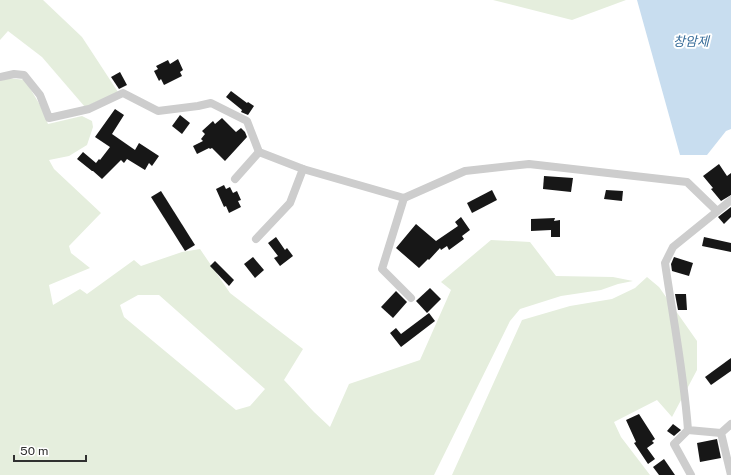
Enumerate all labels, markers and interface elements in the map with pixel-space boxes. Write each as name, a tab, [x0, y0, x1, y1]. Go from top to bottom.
water label: 창암제	[673, 34, 711, 49]
scale bar	[14, 437, 86, 463]
text: 50 m	[20, 444, 48, 458]

